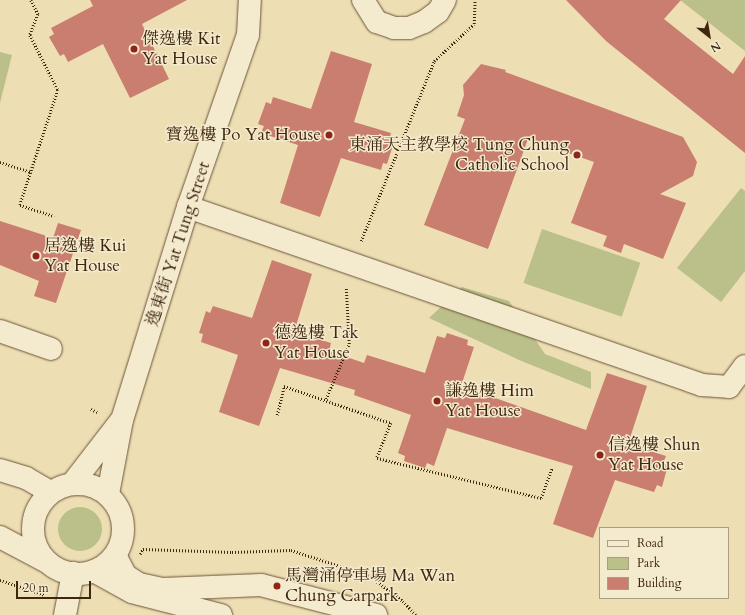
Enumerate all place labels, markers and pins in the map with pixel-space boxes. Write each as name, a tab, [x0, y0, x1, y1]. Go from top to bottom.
place label: 傑逸樓 Kit Yat House	[142, 29, 220, 69]
marker: 傑逸樓 Kit Yat House	[129, 44, 139, 54]
place label: 寶逸樓 Po Yat House	[166, 125, 321, 145]
marker: 寶逸樓 Po Yat House	[324, 130, 334, 140]
place label: 東涌天主教學校 Tung Chung Catholic School	[349, 135, 569, 175]
marker: 東涌天主教學校 Tung Chung Catholic School	[572, 150, 582, 160]
place label: 居逸樓 Kui Yat House	[44, 236, 126, 276]
marker: 居逸樓 Kui Yat House	[31, 251, 41, 261]
place label: 德逸樓 Tak Yat House	[274, 323, 358, 363]
marker: 德逸樓 Tak Yat House	[261, 338, 271, 348]
place label: 謙逸樓 Him Yat House	[445, 381, 534, 421]
marker: 謙逸樓 Him Yat House	[432, 396, 442, 406]
place label: 信逸樓 Shun Yat House	[608, 435, 700, 475]
marker: 信逸樓 Shun Yat House	[595, 450, 605, 460]
place label: 馬灣涌停車場 Ma Wan Chung Carpark	[285, 566, 455, 606]
marker: 馬灣涌停車場 Ma Wan Chung Carpark	[272, 581, 282, 591]

